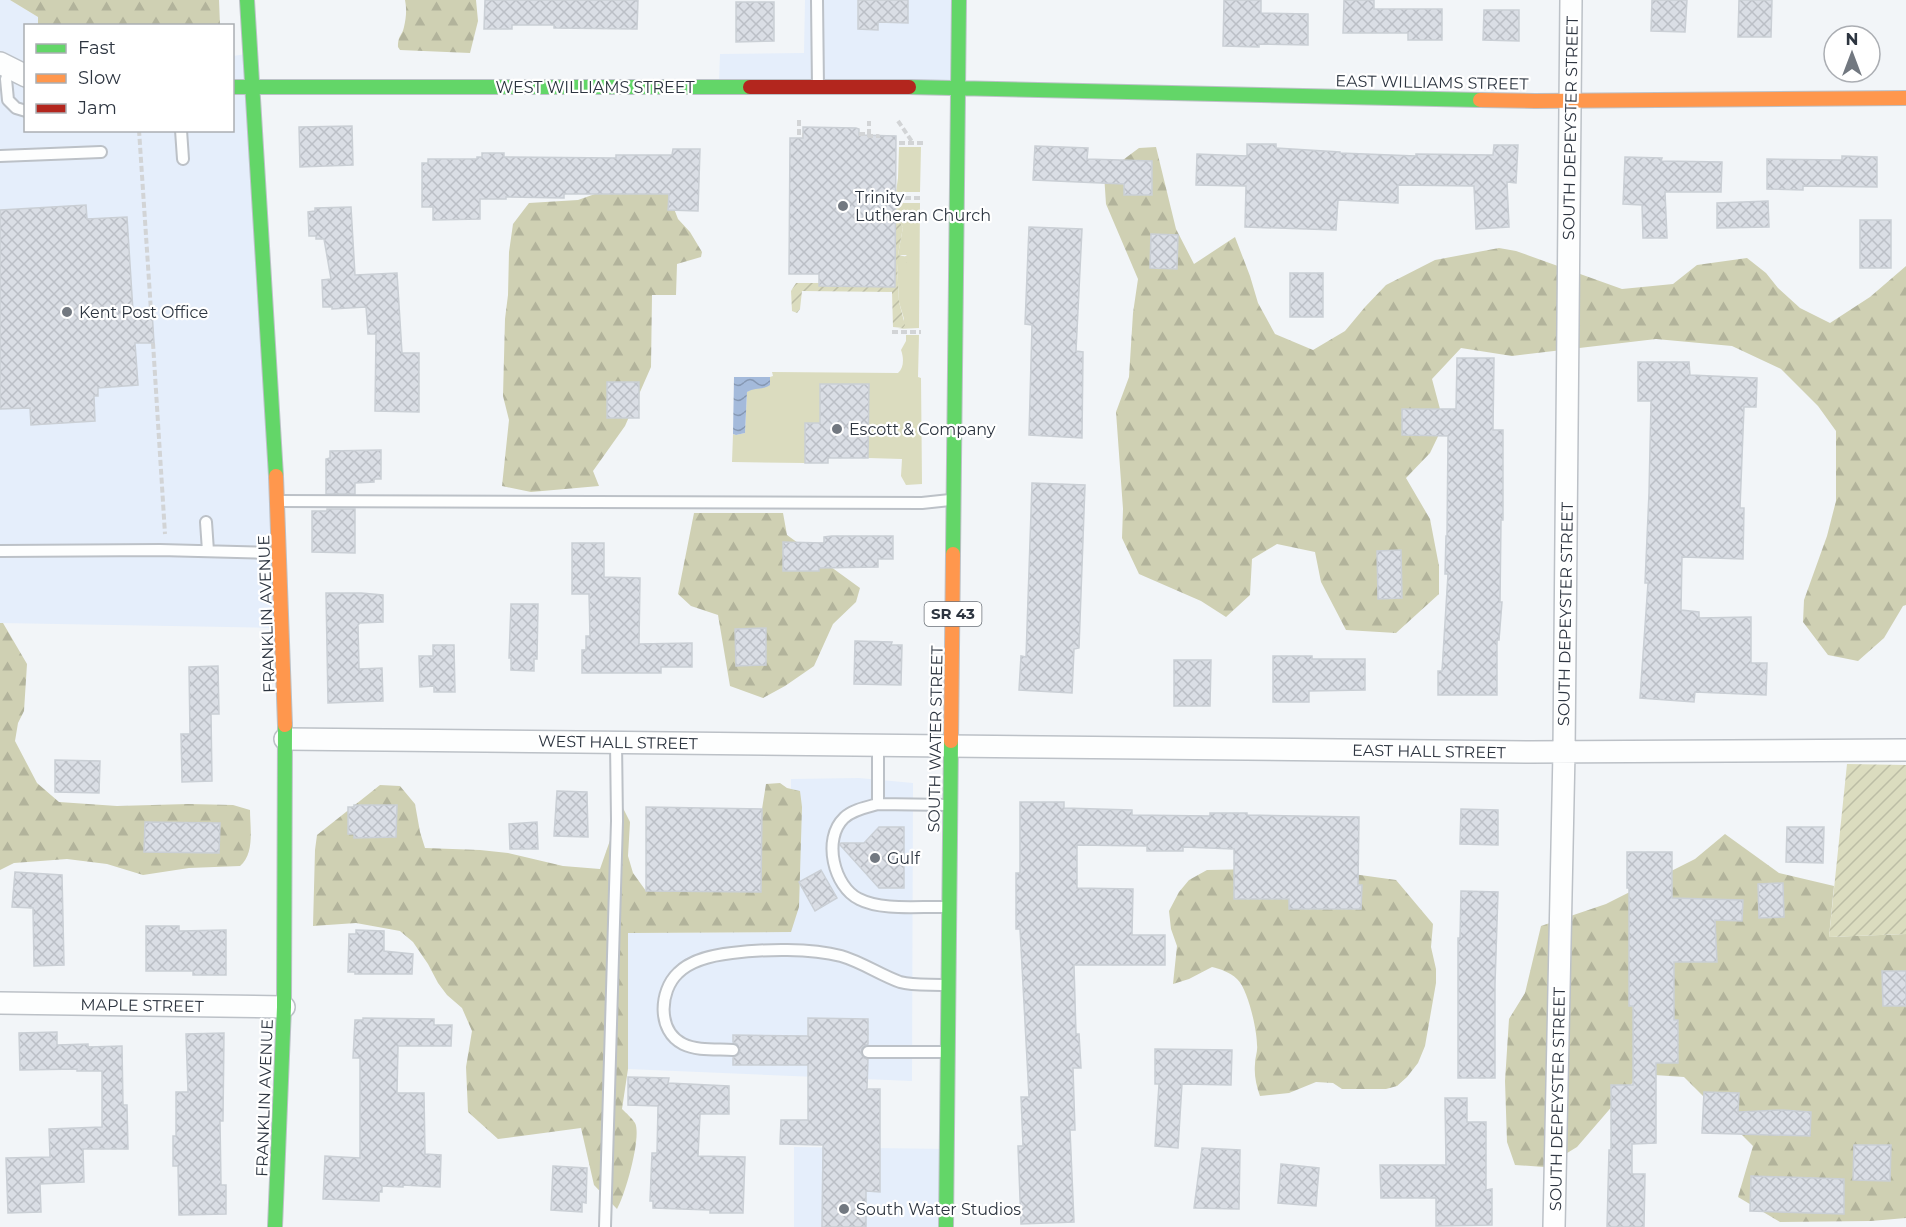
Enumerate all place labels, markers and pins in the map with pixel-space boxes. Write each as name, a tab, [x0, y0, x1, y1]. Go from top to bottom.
place label: Trinity Lutheran Church	[855, 188, 991, 225]
marker: Trinity Lutheran Church	[836, 199, 850, 213]
place label: Kent Post Office	[79, 303, 208, 322]
marker: Kent Post Office	[60, 305, 74, 319]
place label: Escott & Company	[849, 420, 996, 439]
marker: Escott & Company	[830, 422, 844, 436]
place label: Gulf	[887, 849, 920, 868]
marker: Gulf	[868, 851, 882, 865]
place label: South Water Studios	[856, 1200, 1021, 1219]
marker: South Water Studios	[837, 1202, 851, 1216]

